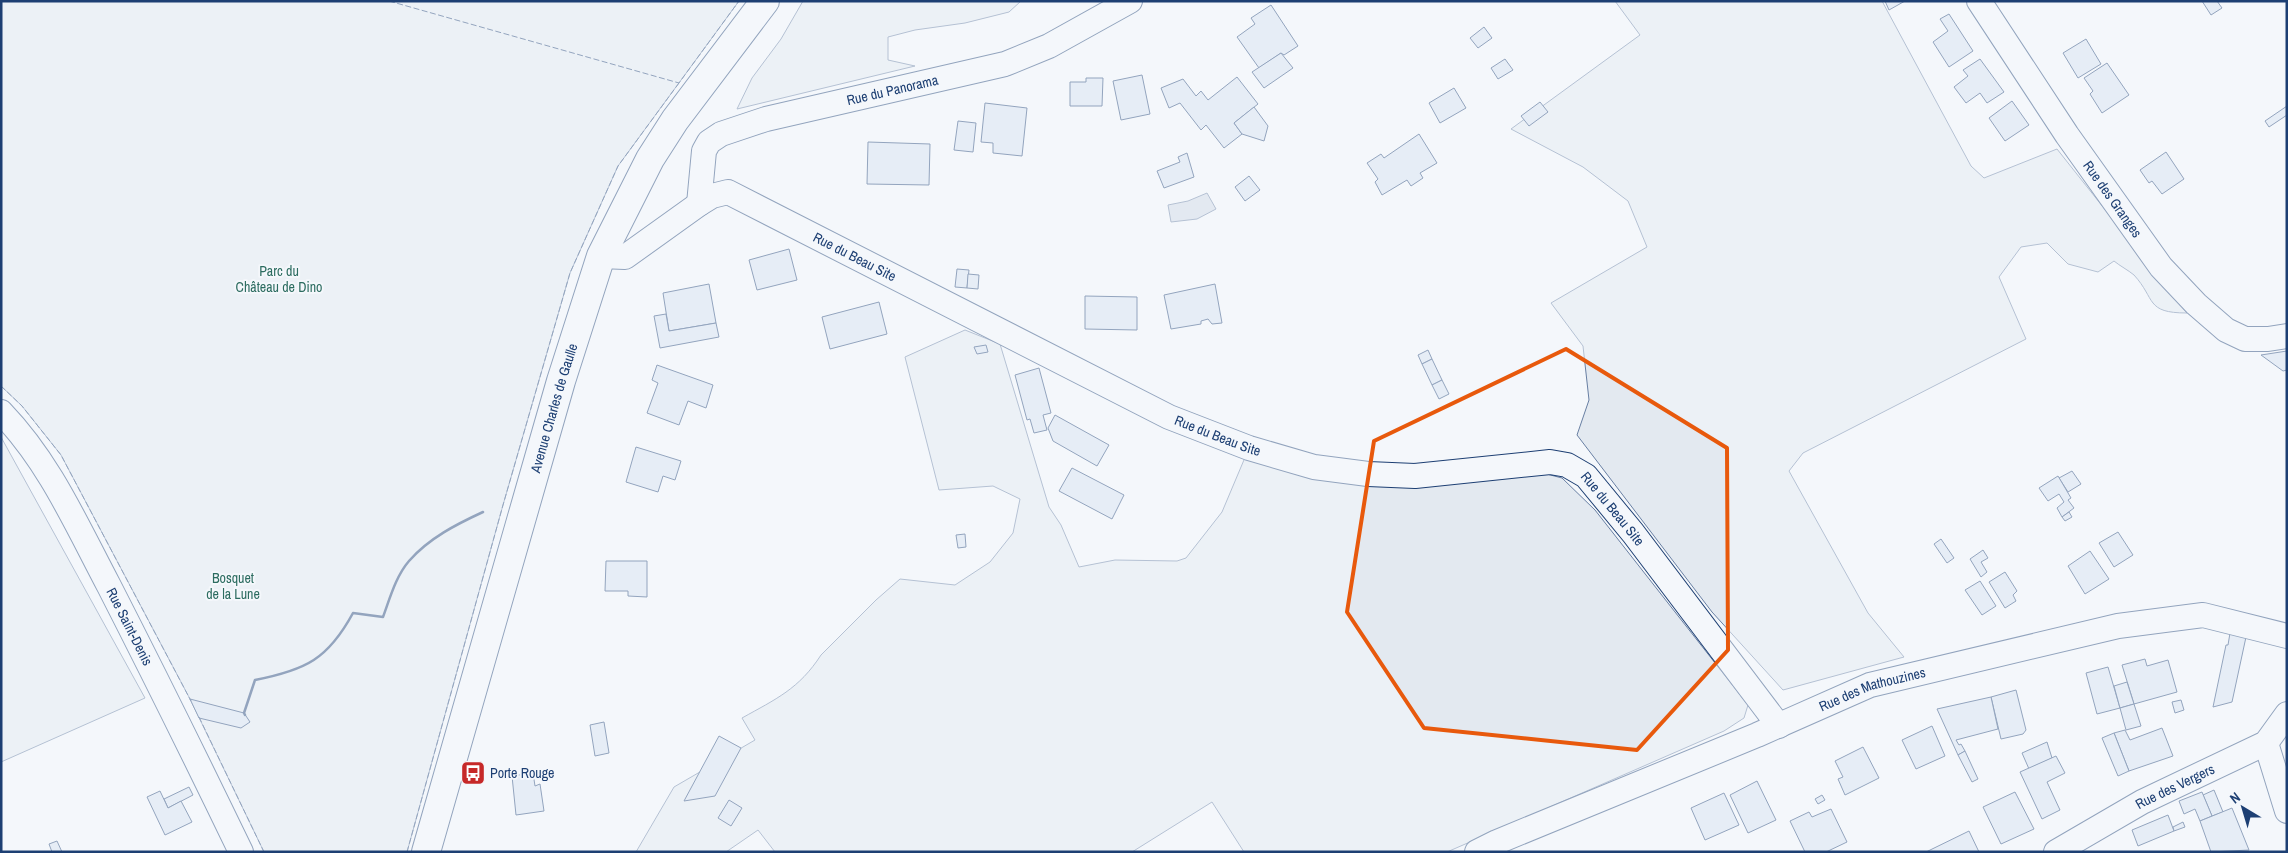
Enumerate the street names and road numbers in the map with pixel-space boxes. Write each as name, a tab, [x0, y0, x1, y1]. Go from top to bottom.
street label: Rue du Panorama	[845, 71, 940, 109]
street label: Rue des Granges	[2079, 157, 2146, 241]
street label: Rue du Beau Site	[810, 228, 899, 285]
street label: Avenue Charles de Gaulle	[526, 341, 581, 476]
street label: Rue du Beau Site	[1172, 411, 1263, 460]
street label: Rue du Beau Site	[1577, 468, 1648, 549]
street label: Rue Saint-Denis	[102, 585, 157, 669]
street label: Rue des Mathouzines	[1816, 663, 1928, 715]
street label: Rue des Vergers	[2132, 760, 2218, 813]

